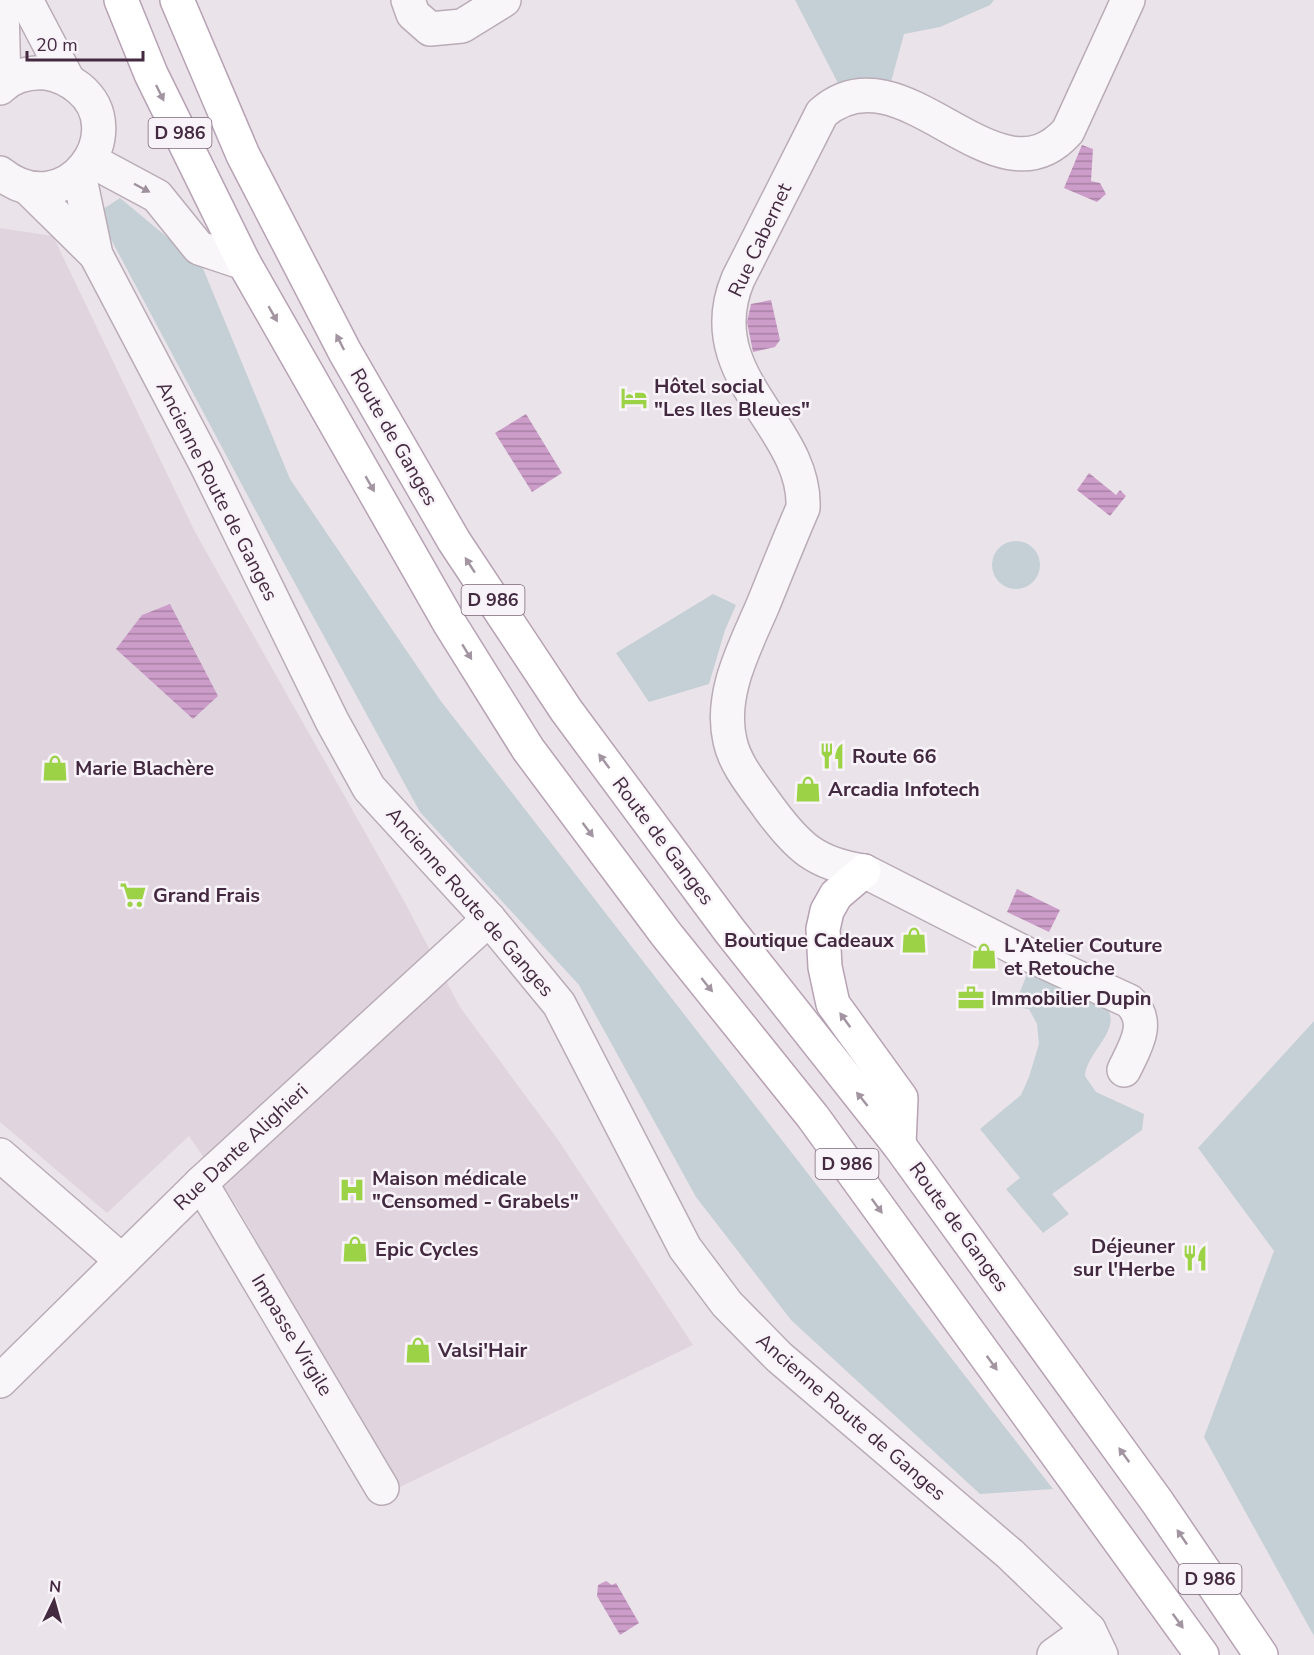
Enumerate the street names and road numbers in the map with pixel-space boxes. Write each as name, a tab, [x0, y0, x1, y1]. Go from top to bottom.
road number: D 986	[148, 118, 212, 148]
street label: Rue Cabernet	[722, 178, 799, 301]
street label: Route de Ganges	[344, 364, 444, 510]
street label: Ancienne Route de Ganges	[150, 377, 284, 605]
road number: D 986	[462, 585, 524, 615]
street label: Route de Ganges	[606, 771, 720, 911]
street label: Ancienne Route de Ganges	[380, 801, 560, 1003]
street label: Rue Dante Alighieri	[168, 1077, 314, 1217]
road number: D 986	[816, 1149, 878, 1179]
street label: Route de Ganges	[903, 1157, 1015, 1297]
street label: Impasse Virgile	[245, 1269, 339, 1401]
street label: Ancienne Route de Ganges	[750, 1327, 952, 1507]
road number: D 986	[1178, 1564, 1242, 1594]

